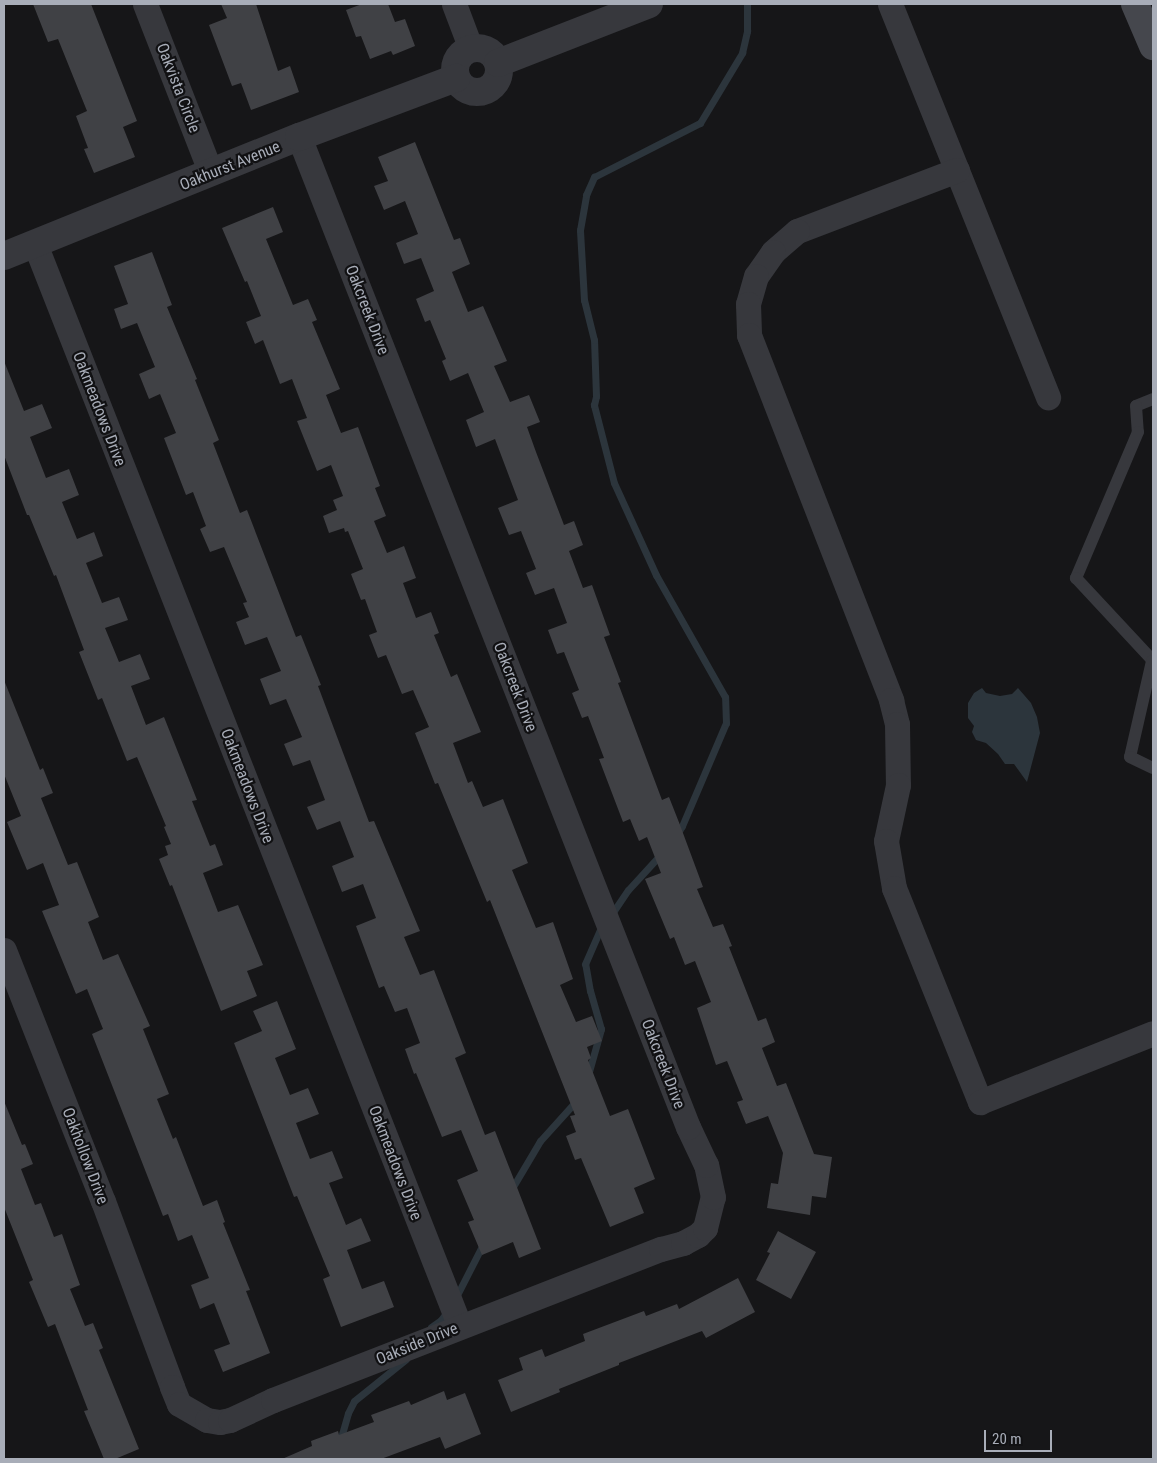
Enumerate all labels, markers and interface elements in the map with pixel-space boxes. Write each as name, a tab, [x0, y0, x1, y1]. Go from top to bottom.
street label: Oakvista Circle	[152, 40, 204, 136]
street label: Oakhurst Avenue	[177, 137, 283, 195]
street label: Oakcreek Drive	[341, 263, 393, 357]
street label: Oakmeadows Drive	[68, 349, 130, 469]
street label: Oakcreek Drive	[489, 640, 541, 734]
street label: Oakmeadows Drive	[216, 726, 278, 846]
street label: Oakcreek Drive	[637, 1017, 689, 1111]
street label: Oakmeadows Drive	[364, 1103, 426, 1223]
street label: Oakhollow Drive	[58, 1105, 112, 1207]
street label: Oakside Drive	[373, 1319, 461, 1369]
scale bar	[987, 1420, 1054, 1452]
text: 20 m	[992, 1430, 1022, 1448]

